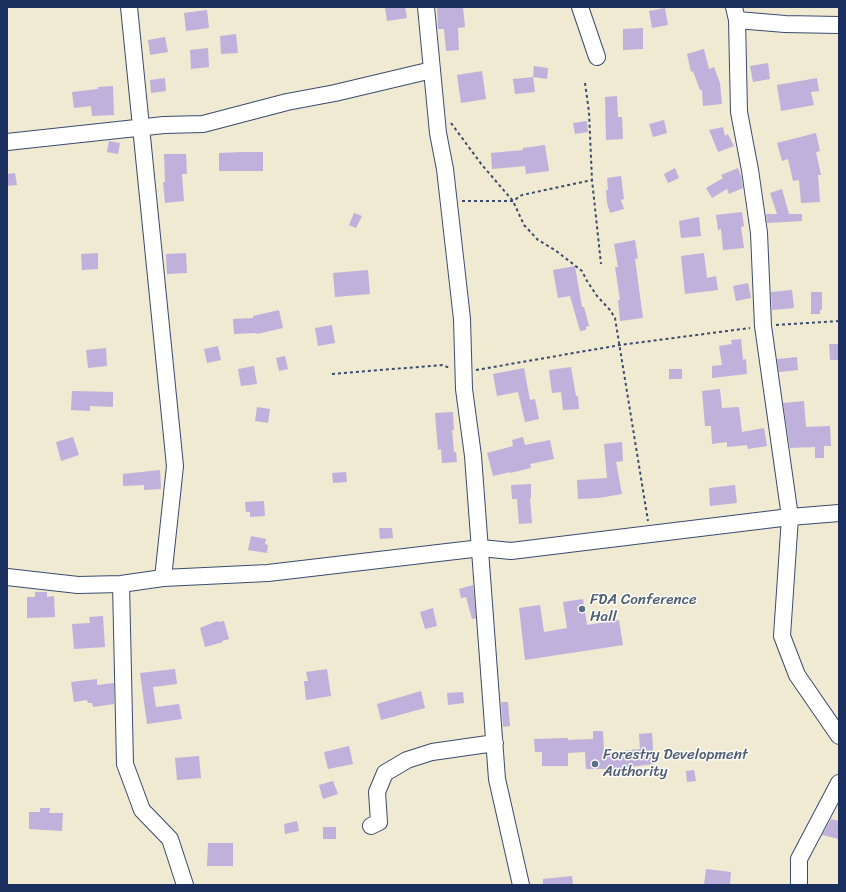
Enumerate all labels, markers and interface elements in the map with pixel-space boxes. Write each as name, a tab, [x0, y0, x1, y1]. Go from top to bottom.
place label: FDA Conference Hall	[590, 591, 697, 626]
marker: FDA Conference Hall	[577, 604, 587, 614]
place label: Forestry Development Authority	[603, 746, 748, 781]
marker: Forestry Development Authority	[590, 759, 600, 769]

